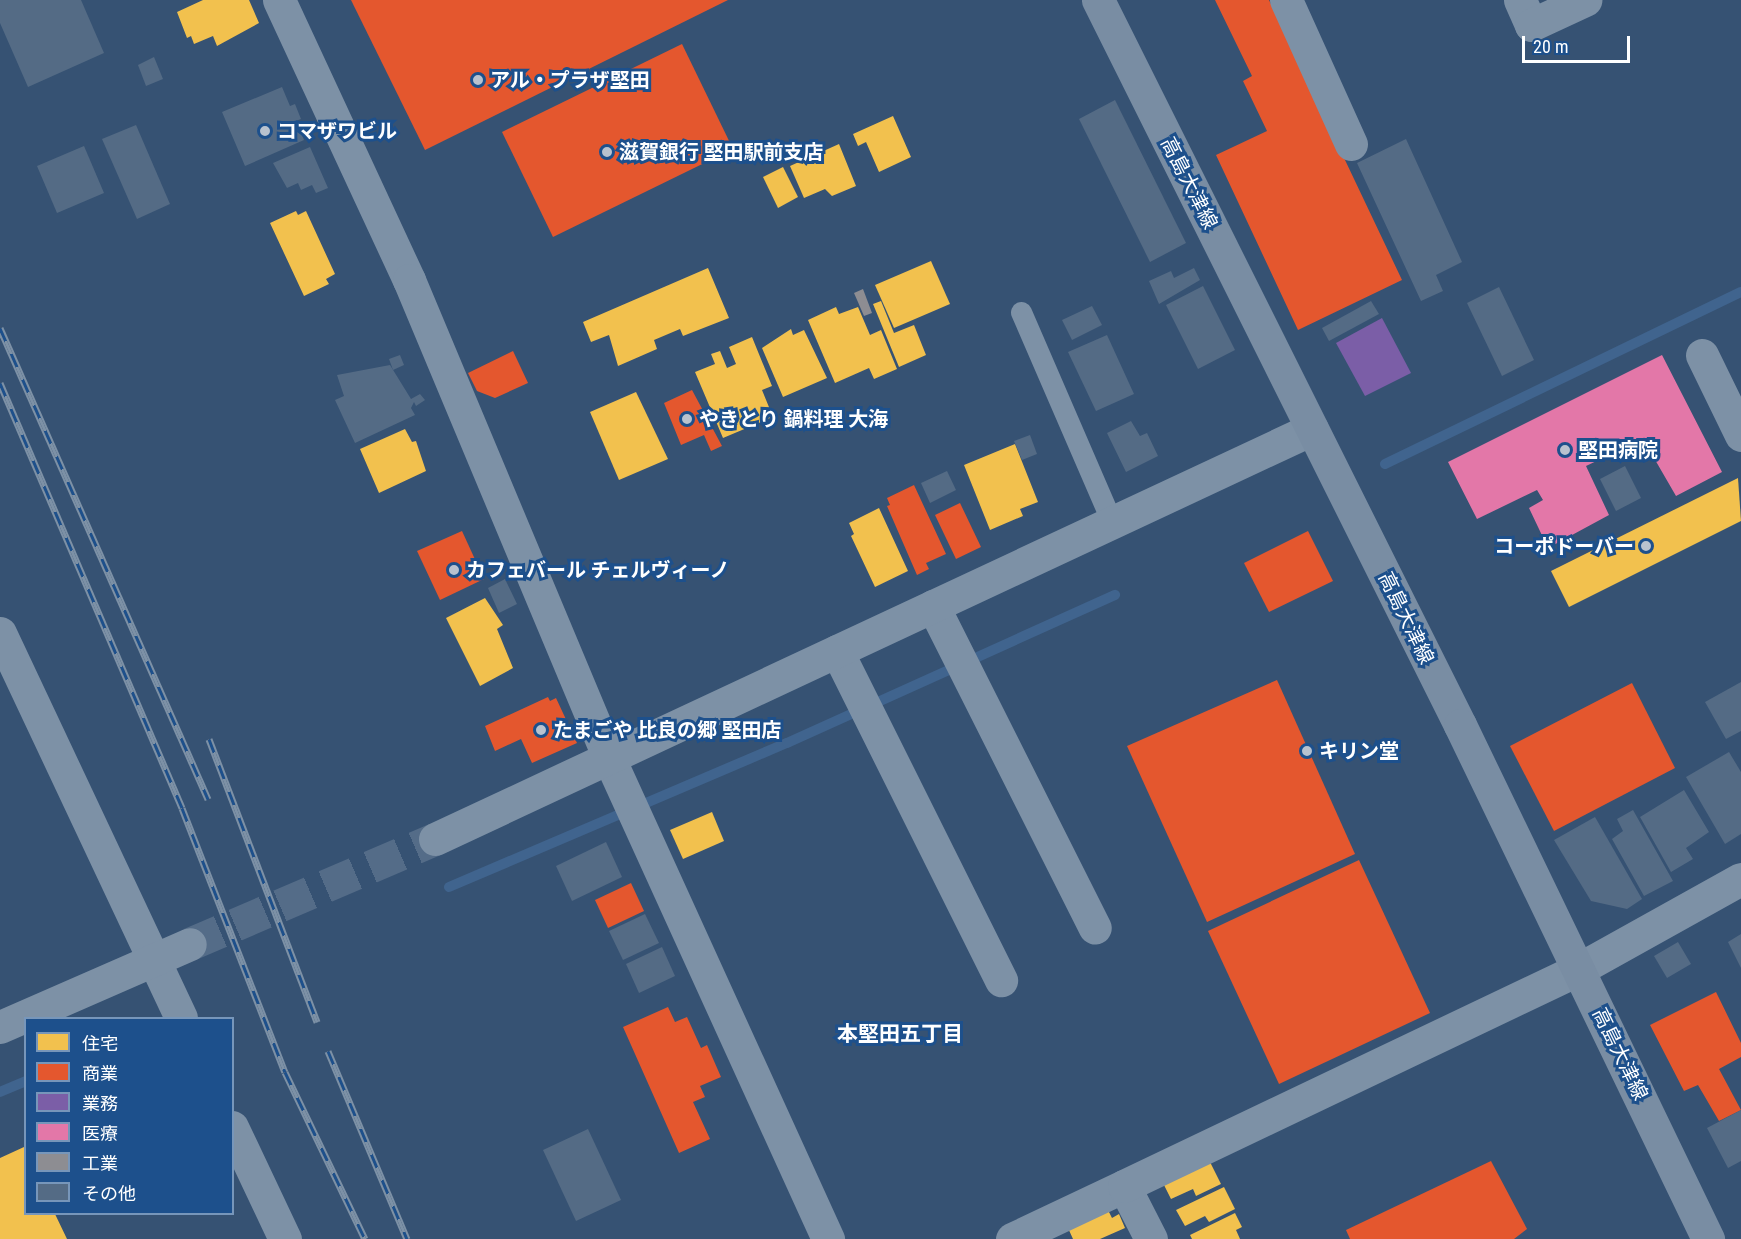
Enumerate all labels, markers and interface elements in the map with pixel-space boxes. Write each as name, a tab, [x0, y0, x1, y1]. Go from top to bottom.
scale bar	[1525, 24, 1633, 62]
text: 20 m	[1533, 36, 1568, 57]
place label: アル・プラザ堅田	[490, 68, 650, 92]
marker: アル・プラザ堅田	[471, 73, 485, 87]
place label: コマザワビル	[277, 119, 397, 143]
marker: コマザワビル	[258, 124, 272, 138]
street label: 高島大津線	[1156, 133, 1222, 233]
place label: 滋賀銀行 堅田駅前支店	[619, 140, 824, 164]
marker: 滋賀銀行 堅田駅前支店	[600, 145, 614, 159]
place label: やきとり 鍋料理 大海	[699, 407, 888, 431]
marker: やきとり 鍋料理 大海	[680, 412, 694, 426]
place label: 堅田病院	[1578, 438, 1658, 462]
marker: 堅田病院	[1556, 441, 1574, 459]
place label: コーポドーバー	[1494, 534, 1634, 558]
marker: コーポドーバー	[1639, 539, 1653, 553]
place label: カフェバール チェルヴィーノ	[466, 558, 731, 582]
marker: カフェバール チェルヴィーノ	[447, 563, 461, 577]
street label: 高島大津線	[1373, 568, 1439, 668]
place label: たまごや 比良の郷 堅田店	[553, 718, 782, 742]
marker: たまごや 比良の郷 堅田店	[534, 723, 548, 737]
place label: キリン堂	[1319, 739, 1399, 763]
marker: キリン堂	[1300, 744, 1314, 758]
street label: 高島大津線	[1587, 1004, 1653, 1104]
legend	[24, 1017, 234, 1215]
district label: 本堅田五丁目	[837, 1021, 963, 1047]
text: 住宅	[82, 1033, 118, 1054]
text: 商業	[82, 1063, 118, 1084]
text: 業務	[82, 1093, 118, 1114]
text: 医療	[82, 1123, 118, 1144]
text: 工業	[82, 1153, 118, 1174]
text: その他	[82, 1183, 136, 1204]

